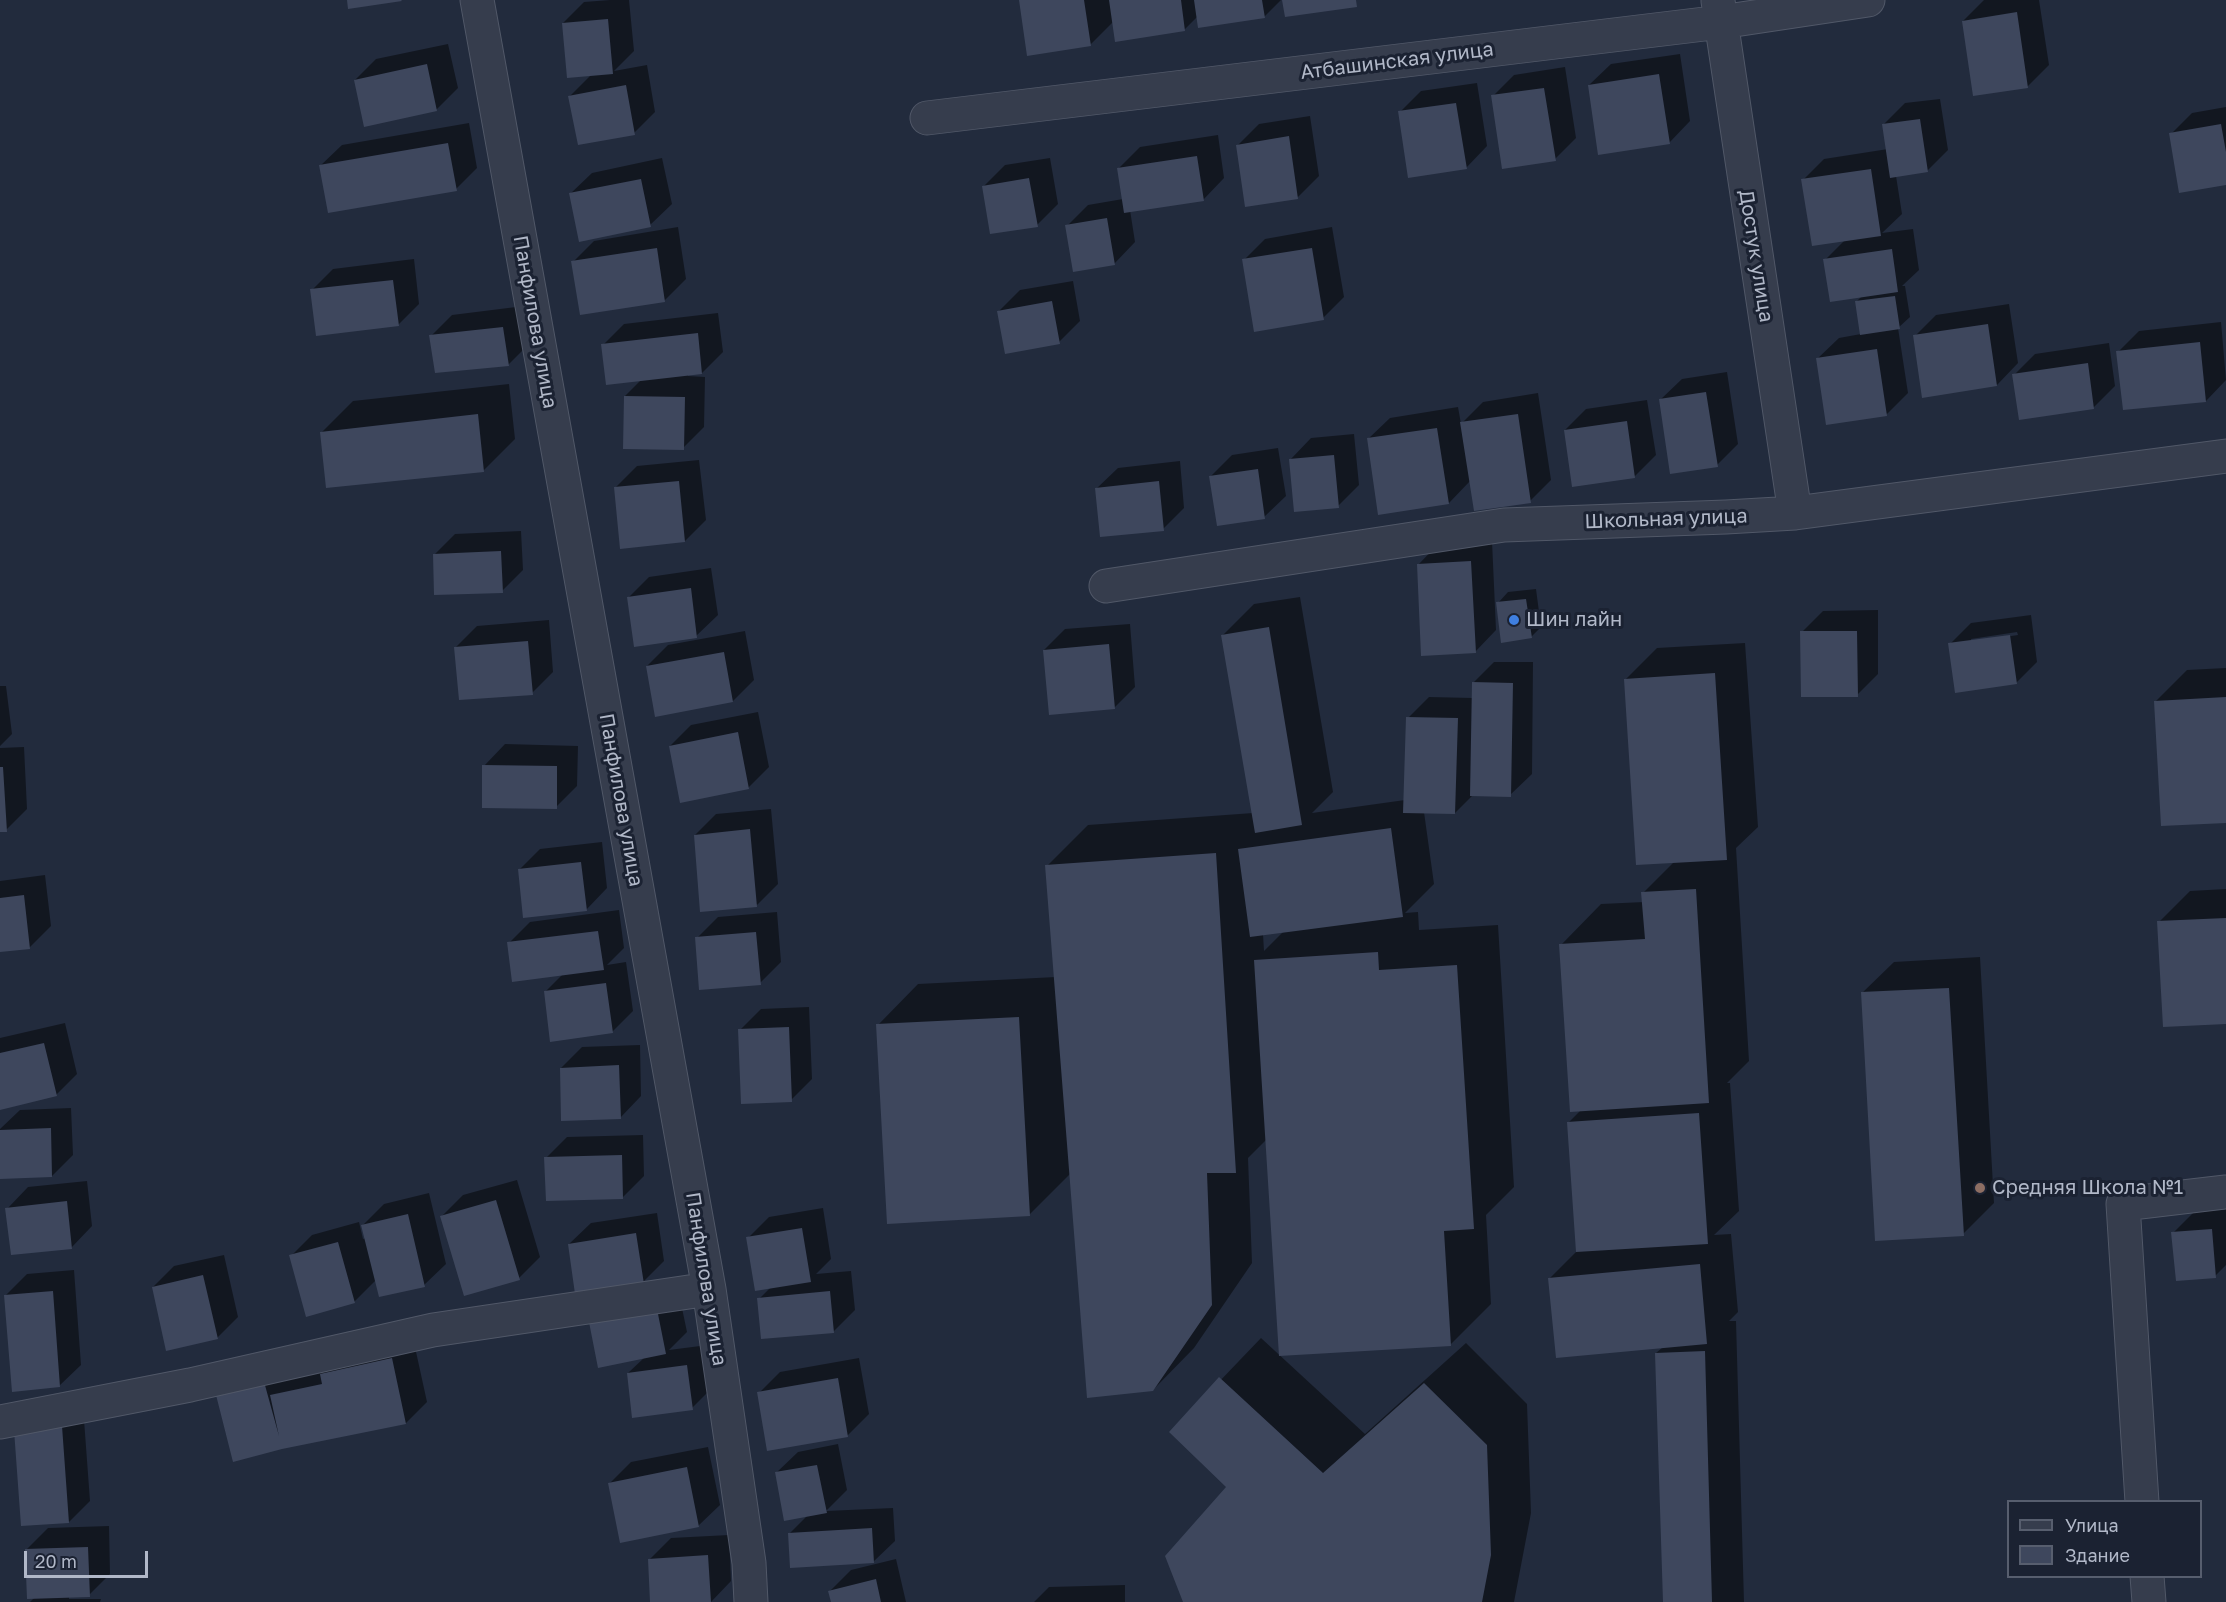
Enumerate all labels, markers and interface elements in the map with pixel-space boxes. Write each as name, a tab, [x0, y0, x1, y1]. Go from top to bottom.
street label: Атбашинская улица	[1299, 37, 1495, 85]
street label: Достук улица	[1734, 188, 1778, 324]
street label: Панфилова улица	[508, 234, 562, 410]
street label: Школьная улица	[1584, 504, 1748, 534]
place label: Шин лайн	[1526, 608, 1622, 632]
marker: Шин лайн	[1507, 613, 1521, 627]
street label: Панфилова улица	[594, 712, 648, 888]
place label: Средняя Школа №1	[1992, 1176, 2183, 1200]
marker: Средняя Школа №1	[1973, 1181, 1987, 1195]
street label: Панфилова улица	[680, 1191, 732, 1367]
legend	[2007, 1500, 2202, 1578]
text: Улица	[2065, 1514, 2119, 1536]
scale bar	[27, 1539, 152, 1577]
text: Здание	[2065, 1544, 2130, 1566]
text: 20 m	[35, 1550, 77, 1572]

